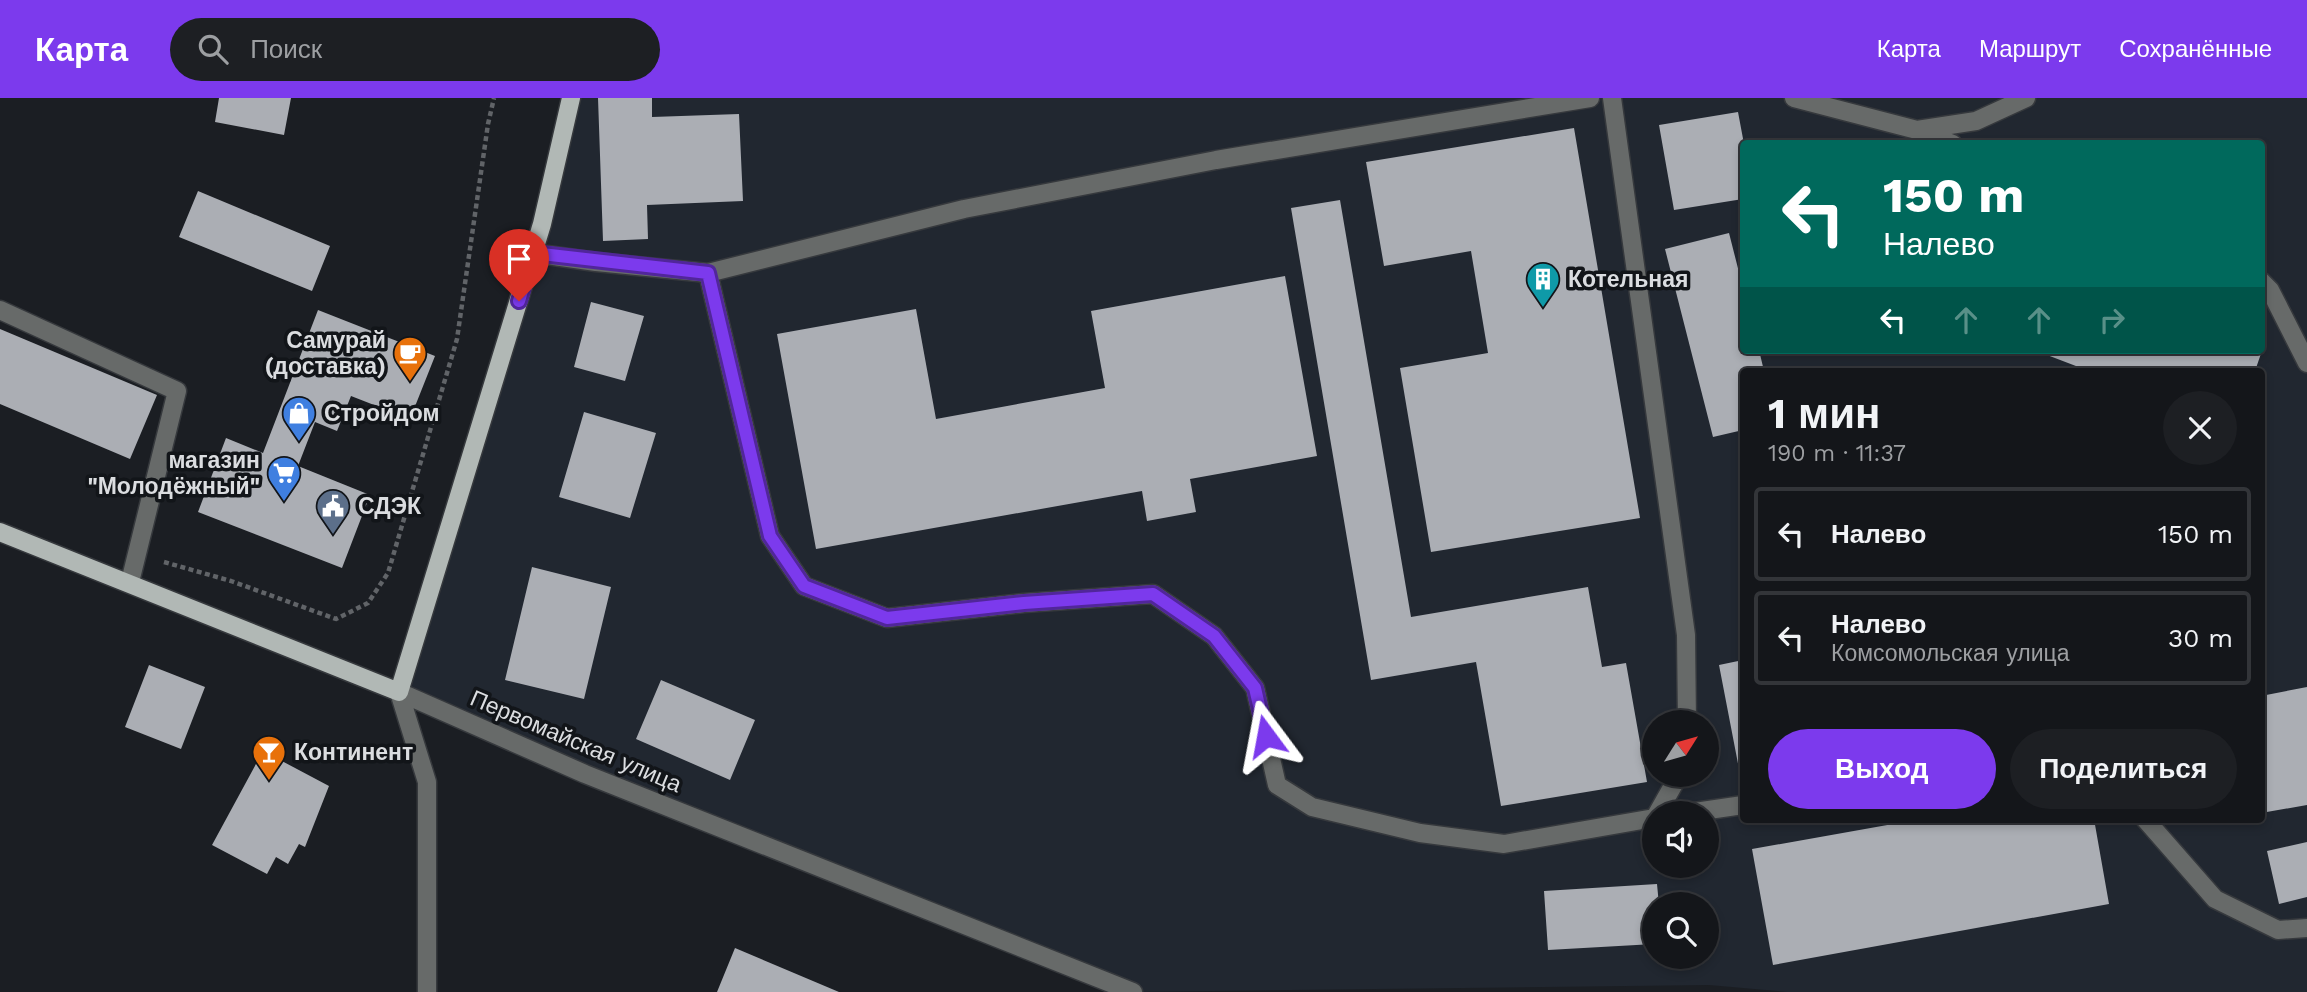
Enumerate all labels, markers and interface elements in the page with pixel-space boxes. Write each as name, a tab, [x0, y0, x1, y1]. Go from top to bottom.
search box	[170, 18, 660, 81]
text: Карта	[35, 30, 128, 69]
icon: search	[194, 30, 232, 68]
text: Поиск	[250, 34, 322, 64]
text: Карта	[1877, 35, 1941, 63]
text: Маршрут	[1979, 35, 2081, 63]
text: Сохранённые	[2119, 35, 2272, 63]
text: 150 m	[1883, 166, 2024, 224]
icon: left	[1768, 168, 1859, 259]
text: Налево	[1883, 225, 1995, 263]
pin	[489, 229, 549, 301]
icon: arrive	[500, 240, 538, 278]
building icon: Котельная	[1524, 260, 1562, 309]
place label: Котельная	[1568, 266, 1688, 293]
icon: left	[1874, 301, 1912, 339]
icon: ahead	[1947, 301, 1985, 339]
icon: ahead	[2020, 301, 2058, 339]
icon: right	[2093, 301, 2131, 339]
place label: Самурай (доставка)	[264, 327, 386, 380]
cafe icon: Самурай (доставка)	[391, 334, 429, 383]
text: 1 мин	[1768, 389, 1880, 438]
button: close	[2163, 391, 2237, 465]
shop icon: Стройдом	[280, 394, 318, 443]
place label: Стройдом	[324, 400, 439, 427]
text: 190 m · 11:37	[1768, 440, 1906, 467]
place label: магазин "Молодёжный"	[87, 447, 260, 500]
supermarket icon: магазин "Молодёжный"	[265, 454, 303, 503]
public building icon: СДЭК	[314, 487, 352, 536]
place label: СДЭК	[358, 493, 422, 520]
icon: left	[1772, 515, 1810, 553]
text: Налево	[1831, 519, 1926, 549]
text: 150 m	[2158, 519, 2233, 549]
text: Налево	[1831, 609, 1926, 639]
icon: left	[1772, 619, 1810, 657]
text: 30 m	[2168, 623, 2233, 653]
text: Комсомольская улица	[1831, 640, 2069, 667]
street label: Первомайская улица	[466, 685, 686, 798]
position arrow	[1229, 699, 1303, 773]
north arrow	[1642, 710, 1718, 788]
map controls	[1642, 710, 1719, 969]
button: Выход	[1768, 729, 1996, 809]
button: Поделиться	[2010, 729, 2237, 809]
bar icon: Континент	[250, 733, 288, 782]
place label: Континент	[294, 739, 413, 766]
button: sound	[1642, 801, 1719, 878]
button: search	[1642, 892, 1719, 969]

